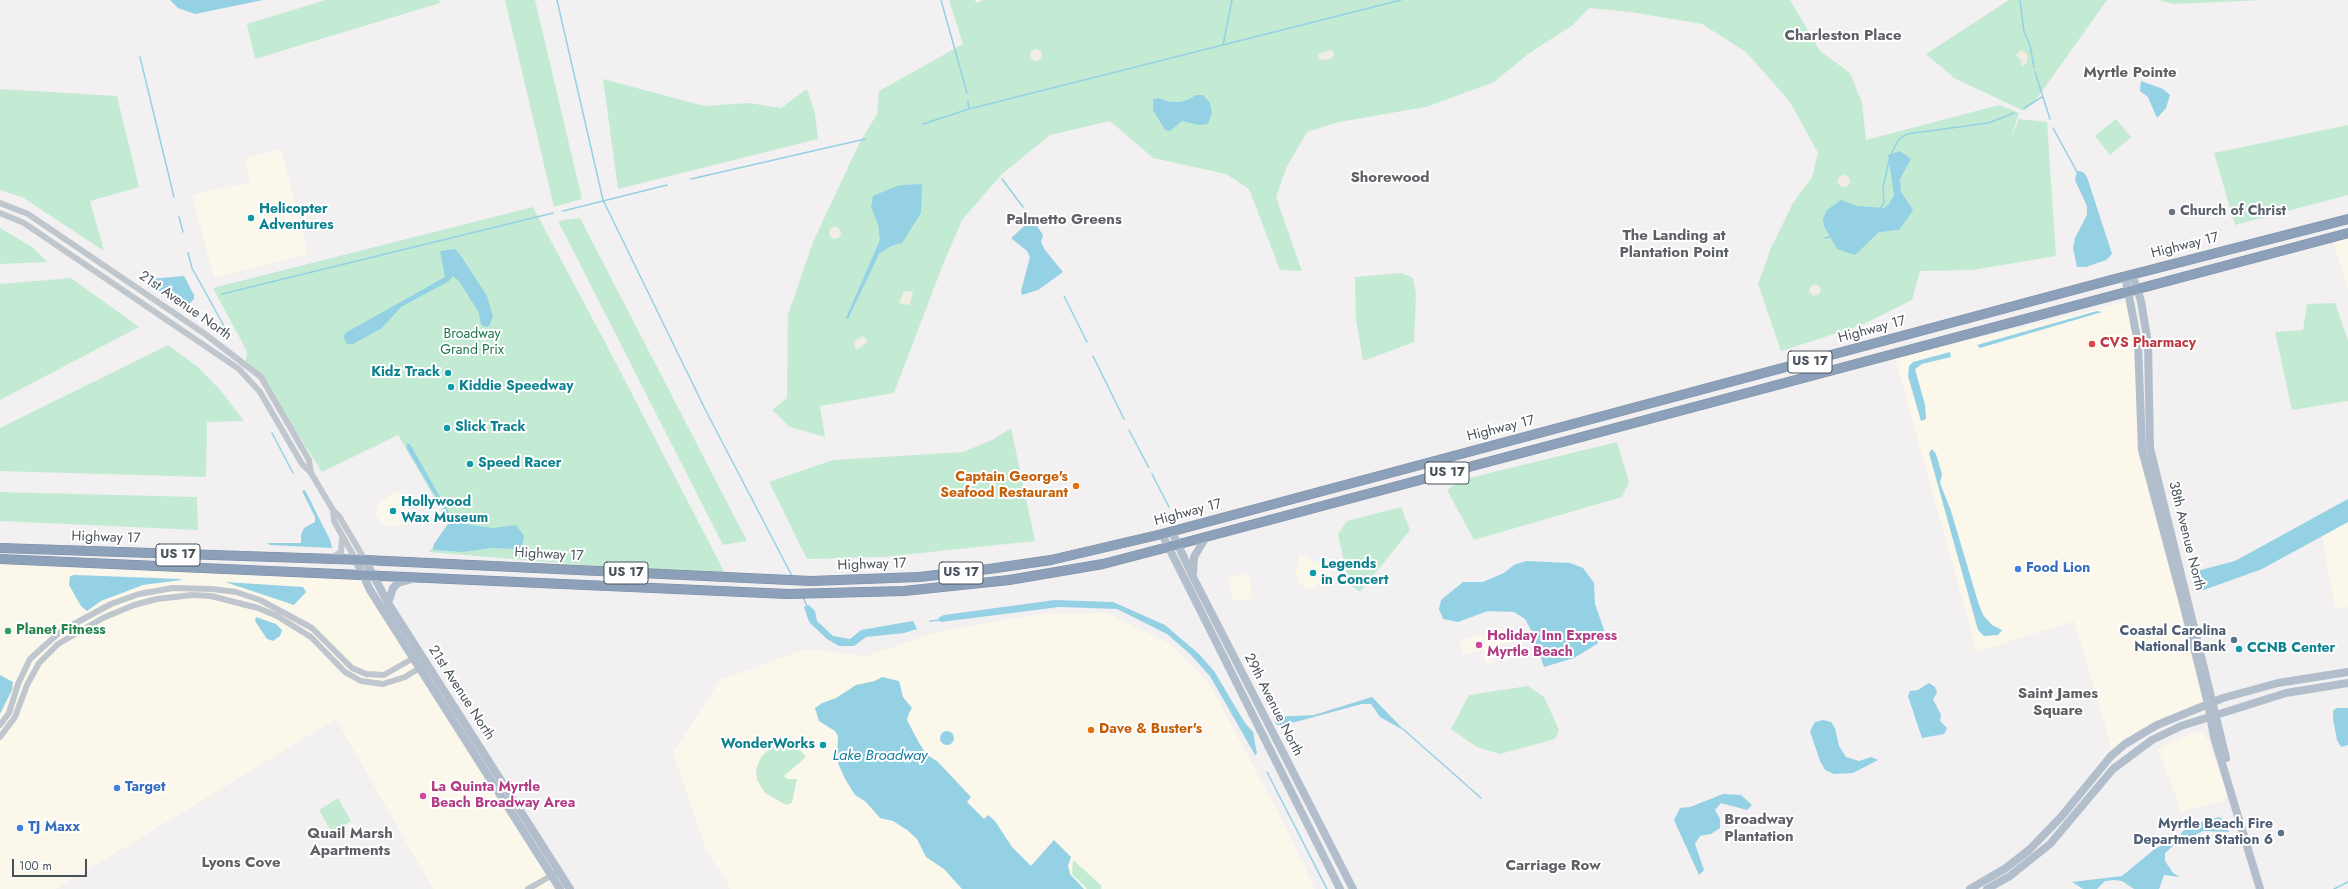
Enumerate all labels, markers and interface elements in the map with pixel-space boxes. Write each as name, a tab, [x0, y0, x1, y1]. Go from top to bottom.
district label: Charleston Place	[1784, 27, 1902, 45]
district label: Myrtle Pointe	[2083, 64, 2177, 82]
district label: Shorewood	[1350, 169, 1430, 187]
place label: Helicopter Adventures	[259, 202, 334, 234]
place label: Church of Christ	[2180, 204, 2286, 220]
marker: Church of Christ	[2167, 207, 2177, 217]
district label: Palmetto Greens	[1006, 211, 1122, 229]
marker: Helicopter Adventures	[246, 213, 256, 223]
district label: The Landing at Plantation Point	[1619, 227, 1729, 262]
street label: Highway 17	[2149, 229, 2221, 263]
street label: 21st Avenue North	[135, 268, 235, 344]
street label: Highway 17	[1836, 313, 1908, 347]
park label: Broadway Grand Prix	[440, 327, 504, 360]
place label: CVS Pharmacy	[2100, 336, 2196, 352]
marker: CVS Pharmacy	[2087, 339, 2097, 349]
road number: US 17	[1788, 351, 1832, 373]
place label: Kidz Track	[371, 365, 440, 381]
marker: Kidz Track	[443, 368, 453, 378]
place label: Kiddie Speedway	[459, 379, 574, 395]
marker: Kiddie Speedway	[446, 382, 456, 392]
street label: Highway 17	[1465, 412, 1537, 446]
place label: Slick Track	[455, 420, 526, 436]
marker: Slick Track	[442, 423, 452, 433]
place label: Speed Racer	[478, 456, 562, 472]
marker: Speed Racer	[465, 459, 475, 469]
road number: US 17	[1425, 462, 1469, 484]
place label: Captain George's Seafood Restaurant	[940, 470, 1068, 502]
street label: 38th Avenue North	[2164, 480, 2208, 592]
marker: Captain George's Seafood Restaurant	[1071, 481, 1081, 491]
place label: Hollywood Wax Museum	[401, 495, 488, 528]
street label: Highway 17	[1152, 496, 1224, 530]
marker: Hollywood Wax Museum	[388, 506, 398, 516]
street label: Highway 17	[71, 528, 141, 548]
road number: US 17	[156, 544, 200, 566]
street label: Highway 17	[514, 545, 584, 565]
street label: Highway 17	[837, 555, 907, 575]
place label: Legends in Concert	[1321, 557, 1388, 590]
place label: Food Lion	[2026, 561, 2090, 577]
road number: US 17	[604, 562, 648, 584]
road number: US 17	[939, 562, 983, 584]
marker: Food Lion	[2013, 564, 2023, 574]
marker: Legends in Concert	[1308, 568, 1318, 578]
place label: Planet Fitness	[16, 623, 106, 639]
place label: Coastal Carolina National Bank	[2120, 624, 2226, 656]
marker: Planet Fitness	[3, 626, 13, 636]
place label: Holiday Inn Express Myrtle Beach	[1487, 629, 1617, 662]
marker: Coastal Carolina National Bank	[2229, 635, 2239, 645]
marker: Holiday Inn Express Myrtle Beach	[1474, 640, 1484, 650]
place label: CCNB Center	[2247, 641, 2335, 657]
street label: 21st Avenue North	[424, 643, 498, 743]
marker: CCNB Center	[2234, 644, 2244, 654]
street label: 29th Avenue North	[1240, 651, 1306, 759]
district label: Saint James Square	[2018, 685, 2098, 720]
place label: Dave & Buster's	[1099, 722, 1202, 738]
marker: Dave & Buster's	[1086, 725, 1096, 735]
place label: WonderWorks	[721, 737, 815, 753]
marker: WonderWorks	[818, 740, 828, 750]
water label: Lake Broadway	[832, 747, 928, 765]
place label: Target	[125, 780, 166, 796]
place label: La Quinta Myrtle Beach Broadway Area	[431, 780, 575, 812]
marker: Target	[112, 783, 122, 793]
marker: La Quinta Myrtle Beach Broadway Area	[418, 791, 428, 801]
district label: Broadway Plantation	[1724, 811, 1794, 846]
place label: Myrtle Beach Fire Department Station 6	[2133, 817, 2273, 850]
place label: TJ Maxx	[28, 820, 80, 836]
marker: TJ Maxx	[15, 823, 25, 833]
district label: Quail Marsh Apartments	[307, 825, 393, 860]
marker: Myrtle Beach Fire Department Station 6	[2276, 828, 2286, 838]
scale bar	[14, 851, 89, 877]
district label: Lyons Cove	[202, 854, 280, 872]
text: 100 m	[19, 857, 52, 875]
district label: Carriage Row	[1505, 857, 1601, 875]

